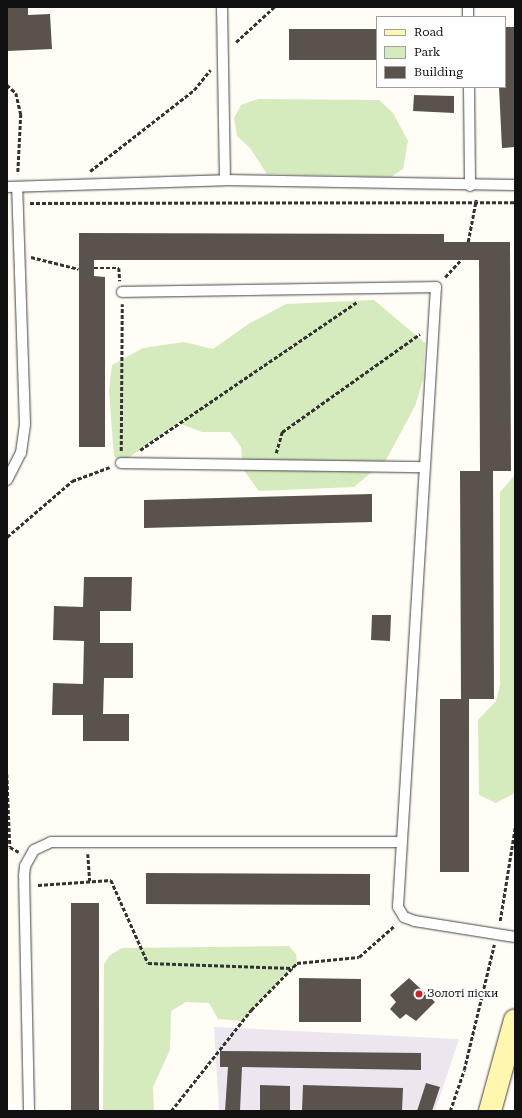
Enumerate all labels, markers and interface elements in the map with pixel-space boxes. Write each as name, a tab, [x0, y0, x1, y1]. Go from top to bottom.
legend	[376, 16, 506, 88]
text: Road	[414, 25, 443, 39]
text: Park	[414, 45, 440, 59]
text: Building	[414, 65, 463, 79]
place label: Золоті піски	[427, 987, 498, 1001]
marker: Золоті піски	[414, 989, 424, 999]

